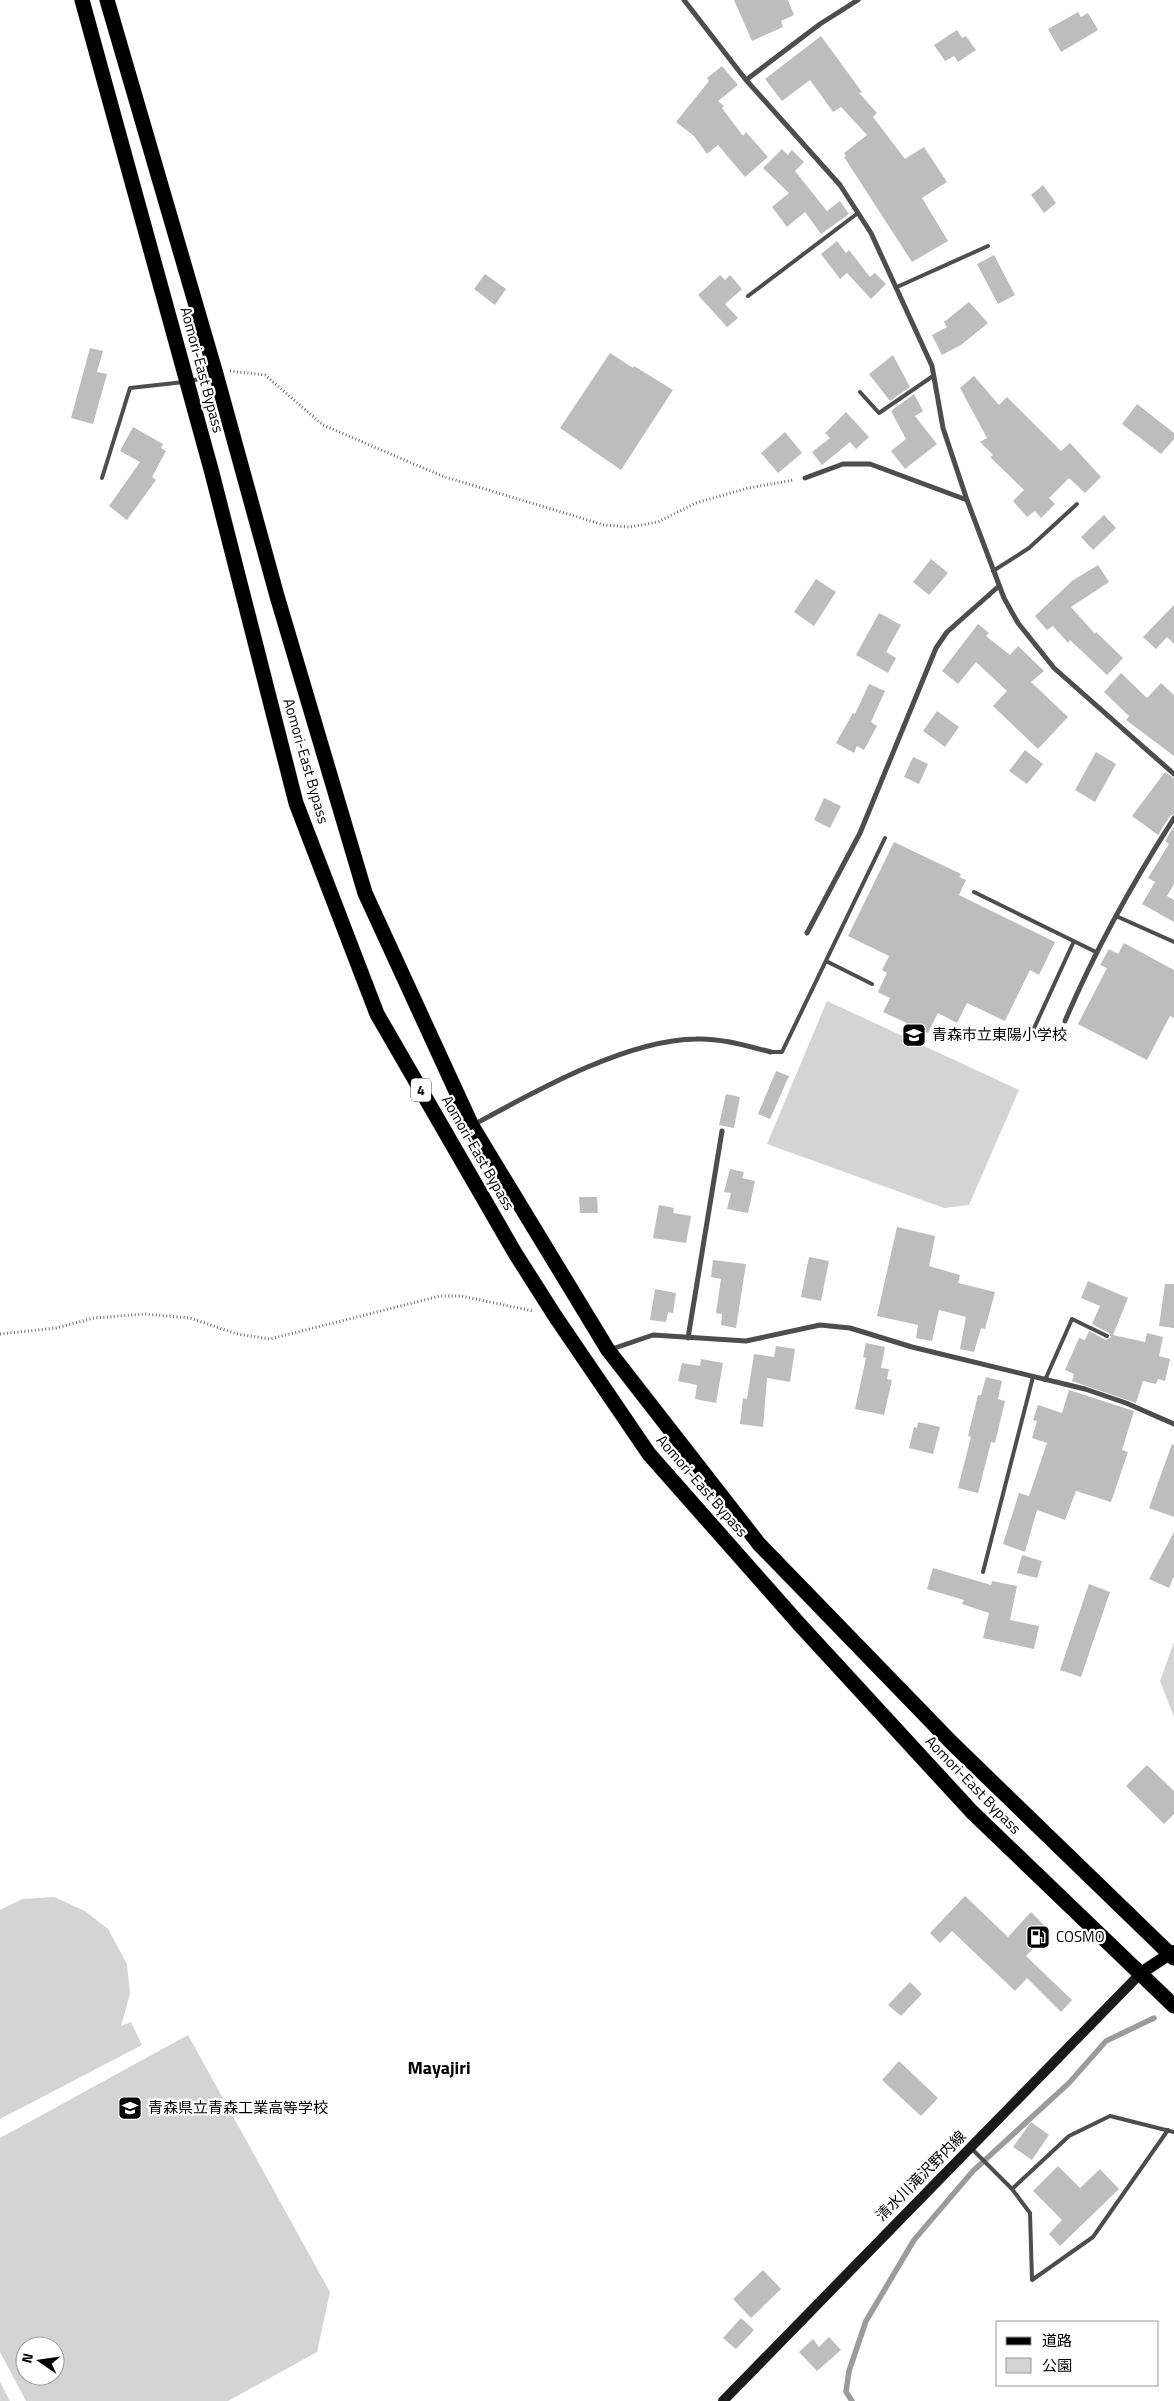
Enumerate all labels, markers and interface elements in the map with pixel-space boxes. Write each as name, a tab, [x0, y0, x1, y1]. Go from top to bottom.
street label: Aomori-East Bypass	[175, 304, 230, 435]
street label: Aomori-East Bypass	[278, 695, 335, 826]
school or university icon: 青森市立東陽小学校	[901, 1022, 927, 1048]
place label: 青森市立東陽小学校	[932, 1023, 1067, 1046]
road number: 4	[411, 1078, 431, 1102]
street label: Aomori-East Bypass	[436, 1091, 521, 1215]
street label: Aomori-East Bypass	[651, 1429, 754, 1542]
street label: Aomori-East Bypass	[920, 1730, 1027, 1839]
fuel station icon: COSMO	[1025, 1924, 1051, 1950]
place label: COSMO	[1056, 1925, 1105, 1948]
district label: Mayajiri	[407, 2054, 471, 2081]
school or university icon: 青森県立青森工業高等学校	[117, 2095, 143, 2121]
place label: 青森県立青森工業高等学校	[148, 2096, 328, 2119]
street label: 清水川滝沢野内線	[870, 2125, 971, 2226]
legend	[996, 2321, 1159, 2386]
text: 道路	[1042, 2329, 1072, 2352]
north arrow	[15, 2336, 65, 2386]
text: N	[16, 2351, 38, 2365]
text: 公園	[1042, 2354, 1072, 2377]

